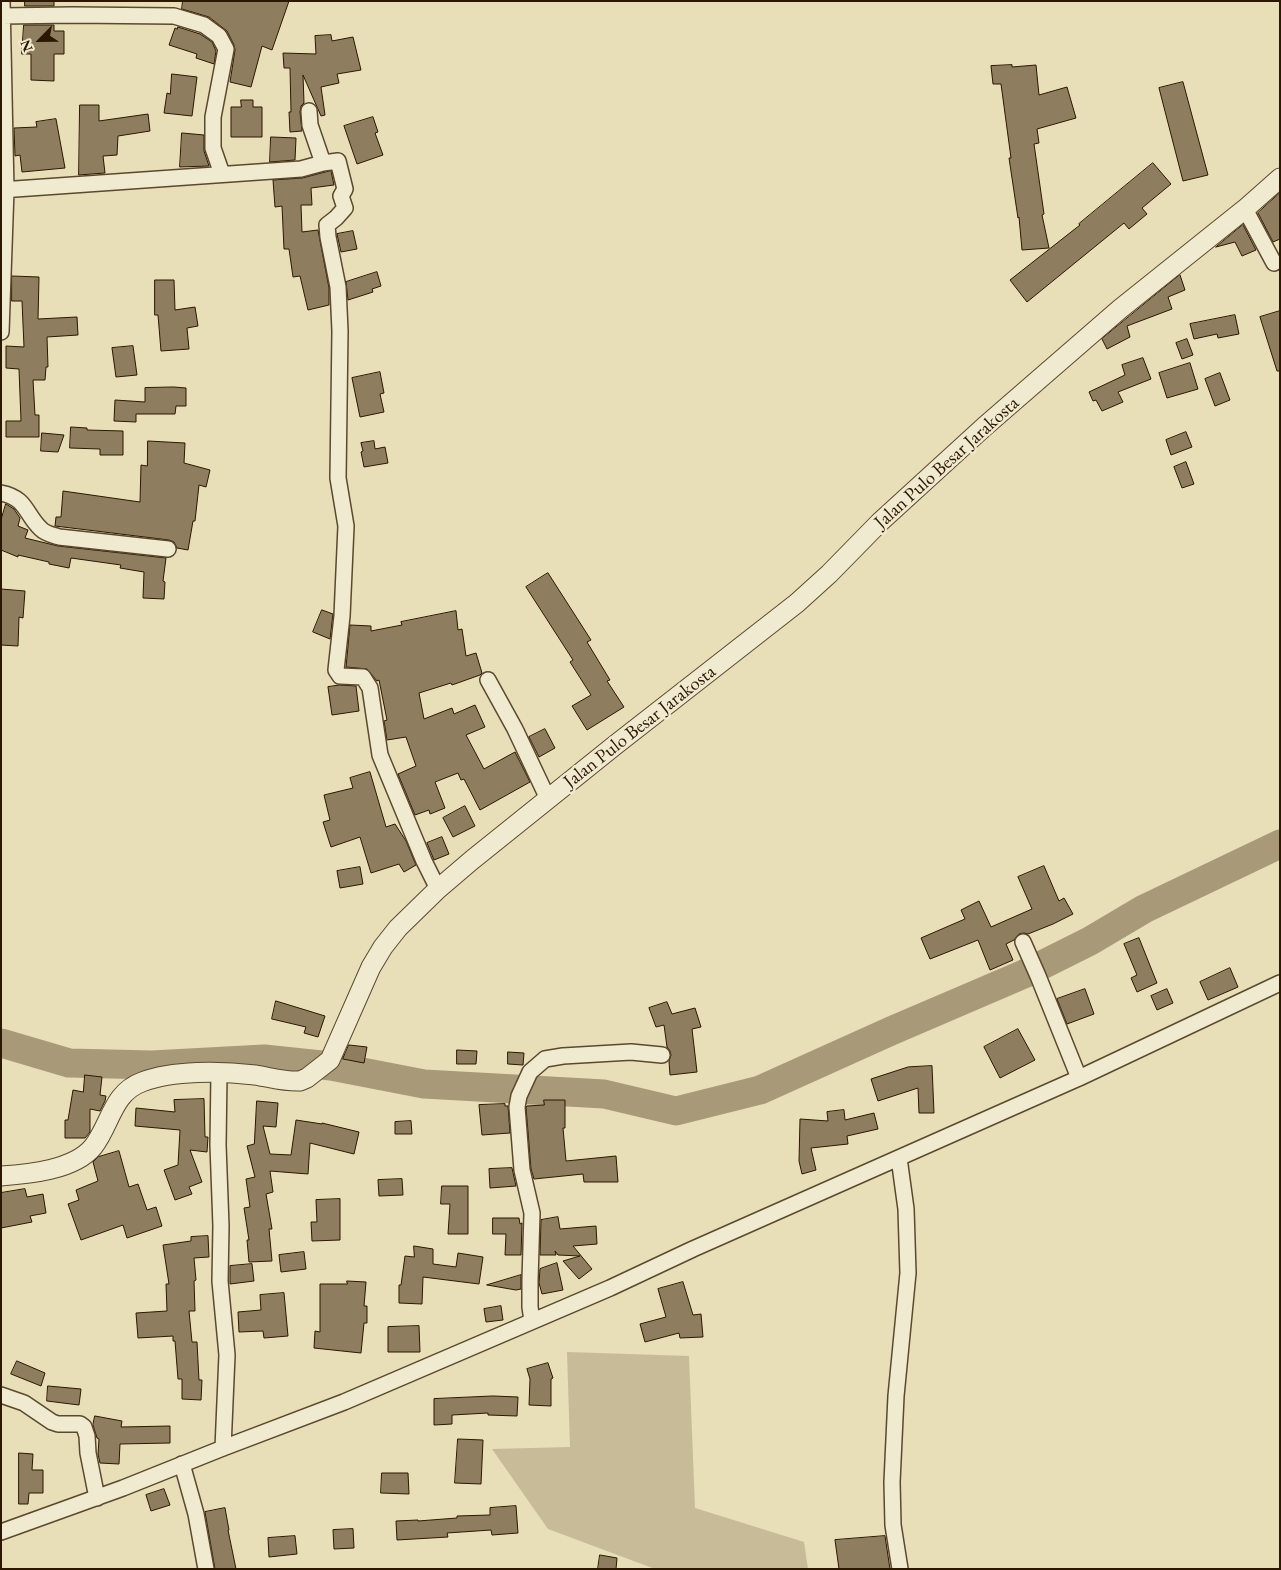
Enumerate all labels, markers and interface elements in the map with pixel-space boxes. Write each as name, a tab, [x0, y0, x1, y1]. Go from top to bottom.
north arrow	[15, 15, 65, 65]
text: N	[16, 37, 37, 55]
street label: Jalan Pulo Besar Jarakosta	[870, 392, 1024, 534]
street label: Jalan Pulo Besar Jarakosta	[559, 661, 721, 793]

